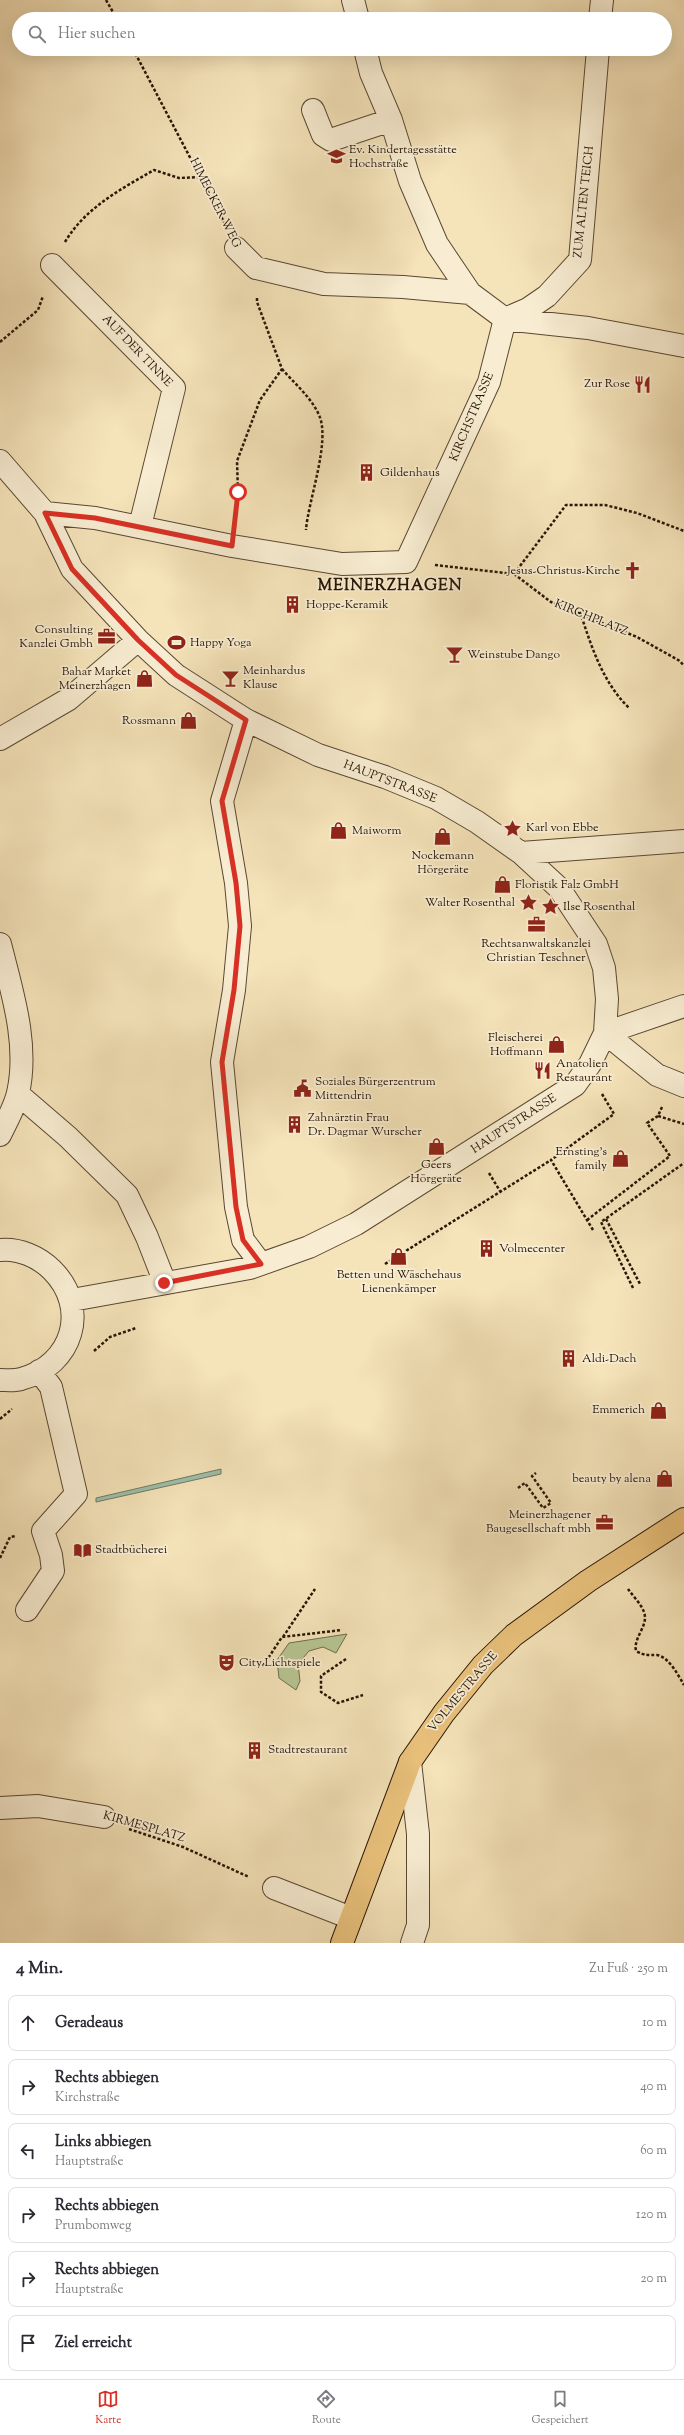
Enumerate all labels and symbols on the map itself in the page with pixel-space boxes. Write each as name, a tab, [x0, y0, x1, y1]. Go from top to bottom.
place label: Ev. Kindertagesstätte Hochstraße	[349, 141, 457, 173]
street label: ZUM ALTEN TEICH	[569, 145, 599, 259]
school or university icon: Ev. Kindertagesstätte Hochstraße	[326, 147, 346, 167]
street label: HIMECKER WEG	[185, 155, 246, 251]
street label: AUF DER TINNE	[98, 311, 177, 392]
street label: KIRCHSTRASSE	[445, 369, 499, 464]
restaurant icon: Zur Rose	[633, 374, 653, 394]
place label: Zur Rose	[584, 375, 630, 393]
building icon: Gildenhaus	[357, 463, 377, 483]
place label: Gildenhaus	[380, 464, 440, 482]
route start	[229, 483, 247, 501]
church icon: Jesus-Christus-Kirche	[623, 561, 643, 581]
place label: Jesus-Christus-Kirche	[506, 562, 620, 580]
district label: MEINERZHAGEN	[318, 575, 462, 598]
building icon: Hoppe-Keramik	[283, 595, 303, 615]
street label: KIRCHPLATZ	[551, 595, 631, 641]
place label: Hoppe-Keramik	[306, 596, 389, 614]
place label: Consulting Kanzlei Gmbh	[19, 621, 93, 653]
office icon: Consulting Kanzlei Gmbh	[96, 627, 116, 647]
sports icon: Happy Yoga	[167, 633, 187, 653]
place label: Happy Yoga	[190, 634, 252, 652]
bar icon: Weinstube Dango	[444, 645, 464, 665]
place label: Weinstube Dango	[467, 646, 560, 664]
place label: Meinhardus Klause	[243, 662, 305, 694]
place label: Bahar Market Meinerzhagen	[59, 663, 131, 695]
bar icon: Meinhardus Klause	[220, 668, 240, 688]
shop icon: Bahar Market Meinerzhagen	[134, 669, 154, 689]
shop icon: Rossmann	[179, 711, 199, 731]
place label: Rossmann	[122, 712, 176, 730]
street label: HAUPTSTRASSE	[341, 756, 440, 808]
place icon: Karl von Ebbe	[503, 818, 523, 838]
place label: Karl von Ebbe	[526, 819, 599, 837]
shop icon: Maiworm	[329, 821, 349, 841]
place label: Maiworm	[352, 822, 402, 840]
shop icon: Nockemann Hörgeräte	[433, 827, 453, 847]
place label: Nockemann Hörgeräte	[412, 847, 474, 879]
shop icon: Floristik Falz GmbH	[492, 875, 512, 895]
place label: Floristik Falz GmbH	[515, 876, 619, 894]
place icon: Walter Rosenthal	[518, 893, 538, 913]
place label: Walter Rosenthal	[425, 894, 516, 912]
place icon: Ilse Rosenthal	[540, 897, 560, 917]
place label: Ilse Rosenthal	[563, 898, 636, 916]
office icon: Rechtsanwaltskanzlei Christian Teschner	[526, 915, 546, 935]
place label: Rechtsanwaltskanzlei Christian Teschner	[481, 935, 591, 967]
place label: Fleischerei Hoffmann	[488, 1029, 544, 1061]
shop icon: Fleischerei Hoffmann	[546, 1035, 566, 1055]
place label: Anatolien Restaurant	[556, 1055, 612, 1087]
restaurant icon: Anatolien Restaurant	[533, 1061, 553, 1081]
place label: Soziales Bürgerzentrum Mittendrin	[315, 1073, 436, 1105]
public building icon: Soziales Bürgerzentrum Mittendrin	[292, 1079, 312, 1099]
street label: HAUPTSTRASSE	[468, 1089, 561, 1158]
place label: Zahnärztin Frau Dr. Dagmar Wurscher	[308, 1109, 422, 1141]
building icon: Zahnärztin Frau Dr. Dagmar Wurscher	[285, 1115, 305, 1135]
shop icon: Geers Hörgeräte	[426, 1136, 446, 1156]
place label: Ernsting's family	[556, 1143, 607, 1175]
shop icon: Ernsting's family	[610, 1149, 630, 1169]
place label: Geers Hörgeräte	[410, 1156, 462, 1188]
building icon: Volmecenter	[476, 1239, 496, 1259]
place label: Volmecenter	[499, 1240, 565, 1258]
shop icon: Betten und Wäschehaus Lienenkämper	[389, 1246, 409, 1266]
place label: Betten und Wäschehaus Lienenkämper	[337, 1266, 462, 1298]
route end	[155, 1274, 173, 1292]
building icon: Aldi-Dach	[559, 1349, 579, 1369]
place label: Aldi-Dach	[582, 1350, 636, 1368]
shop icon: Emmerich	[648, 1400, 668, 1420]
place label: Emmerich	[592, 1401, 645, 1419]
shop icon: beauty by alena	[654, 1469, 674, 1489]
place label: beauty by alena	[572, 1470, 651, 1488]
place label: Meinerzhagener Baugesellschaft mbh	[486, 1506, 591, 1538]
office icon: Meinerzhagener Baugesellschaft mbh	[594, 1512, 614, 1532]
library icon: Stadtbücherei	[72, 1540, 92, 1560]
place label: Stadtbücherei	[95, 1541, 168, 1559]
street label: VOLMESTRASSE	[424, 1647, 503, 1736]
theatre icon: City Lichtspiele	[216, 1653, 236, 1673]
place label: City Lichtspiele	[239, 1654, 321, 1672]
building icon: Stadtrestaurant	[245, 1740, 265, 1760]
place label: Stadtrestaurant	[268, 1741, 348, 1759]
street label: KIRMESPLATZ	[101, 1807, 187, 1847]

